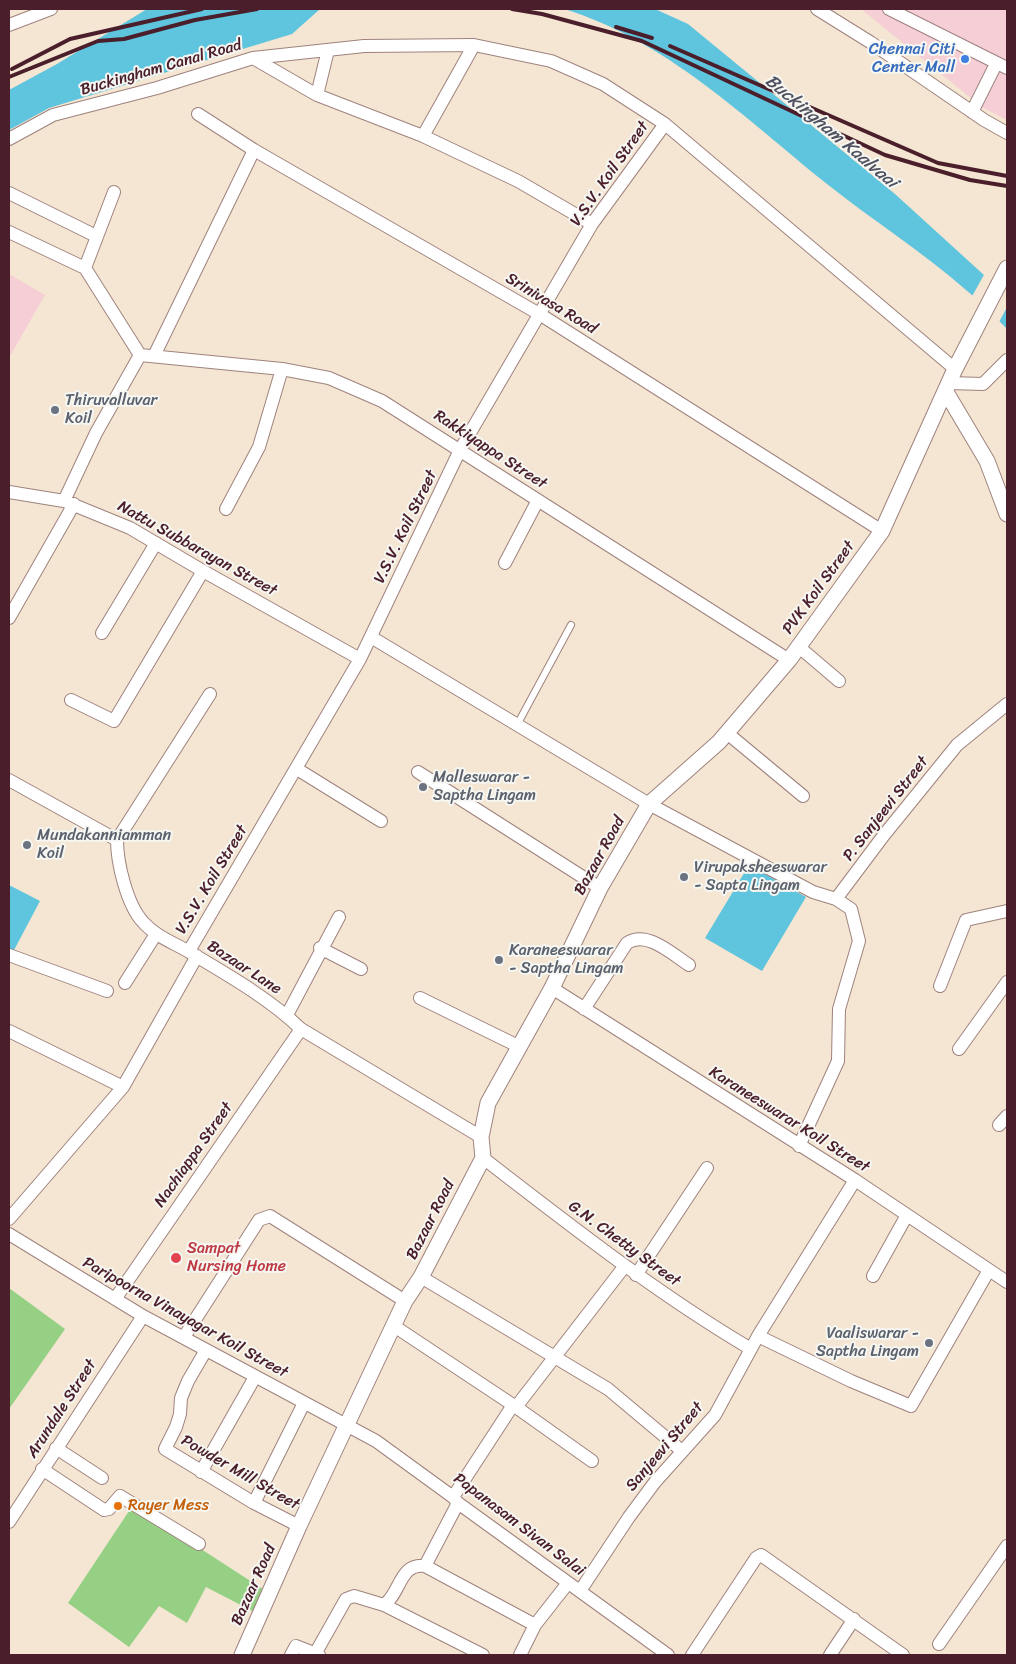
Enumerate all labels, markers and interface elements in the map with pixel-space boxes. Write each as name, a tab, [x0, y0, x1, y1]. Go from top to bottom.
street label: Buckingham Canal Road	[78, 36, 244, 100]
place label: Chennai Citi Center Mall	[869, 40, 955, 78]
marker: Chennai Citi Center Mall	[959, 53, 971, 65]
water label: Buckingham Kaalvaai	[761, 70, 901, 194]
street label: V.S.V. Koil Street	[567, 118, 653, 230]
street label: Srinivasa Road	[502, 269, 600, 339]
place label: Thiruvalluvar Koil	[65, 391, 157, 429]
marker: Thiruvalluvar Koil	[49, 404, 61, 416]
street label: Rakkiyappa Street	[430, 406, 550, 494]
street label: V.S.V. Koil Street	[370, 467, 442, 587]
street label: Nattu Subbarayan Street	[114, 497, 280, 601]
street label: PVK Koil Street	[779, 538, 859, 638]
street label: P. Sanjeevi Street	[839, 753, 933, 865]
place label: Malleswarar - Saptha Lingam	[433, 768, 536, 806]
marker: Malleswarar - Saptha Lingam	[417, 781, 429, 793]
street label: Bazaar Road	[571, 813, 629, 899]
street label: V.S.V. Koil Street	[172, 822, 252, 938]
place label: Mundakanniamman Koil	[37, 826, 171, 864]
marker: Mundakanniamman Koil	[21, 839, 33, 851]
place label: Virupaksheeswarar - Sapta Lingam	[694, 858, 827, 896]
marker: Virupaksheeswarar - Sapta Lingam	[678, 871, 690, 883]
street label: Bazaar Lane	[203, 937, 285, 999]
place label: Karaneeswarar - Saptha Lingam	[509, 941, 624, 979]
marker: Karaneeswarar - Saptha Lingam	[493, 954, 505, 966]
street label: Karaneeswarar Koil Street	[705, 1063, 873, 1177]
street label: Nachiappa Street	[151, 1099, 237, 1211]
street label: Bazaar Road	[403, 1177, 459, 1263]
street label: G.N. Chetty Street	[564, 1197, 684, 1291]
place label: Sampat Nursing Home	[187, 1239, 286, 1277]
marker: Sampat Nursing Home	[169, 1251, 183, 1265]
street label: Paripoorna Vinayagar Koil Street	[79, 1253, 291, 1383]
place label: Vaaliswarar - Saptha Lingam	[816, 1324, 919, 1362]
marker: Vaaliswarar - Saptha Lingam	[923, 1337, 935, 1349]
street label: Arundale Street	[23, 1356, 101, 1462]
street label: Sanjeevi Street	[622, 1399, 708, 1495]
street label: Powder Mill Street	[177, 1431, 303, 1515]
street label: Papanasam Sivan Salai	[449, 1469, 589, 1581]
place label: Rayer Mess	[128, 1496, 209, 1516]
marker: Rayer Mess	[112, 1500, 124, 1512]
street label: Bazaar Road	[228, 1541, 280, 1629]

